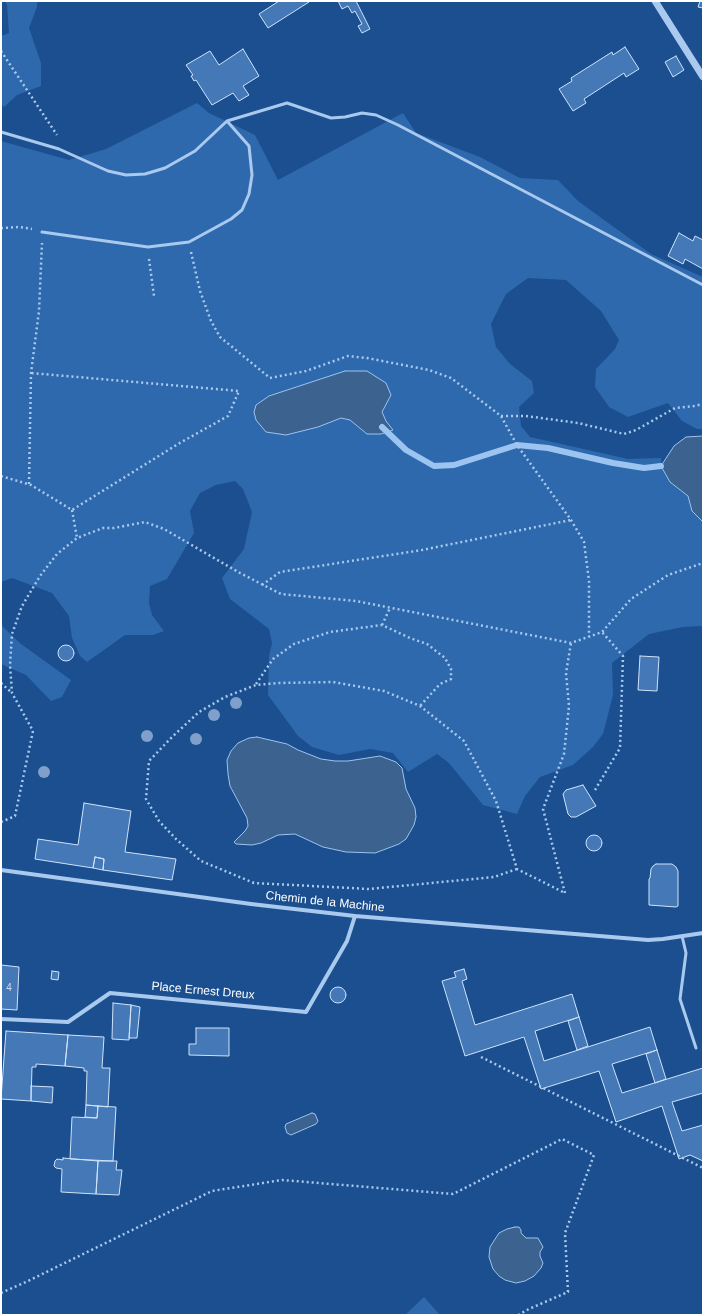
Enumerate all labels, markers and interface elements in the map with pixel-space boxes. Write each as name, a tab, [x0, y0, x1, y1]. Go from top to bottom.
street label: Chemin de la Machine	[265, 889, 385, 915]
street label: Place Ernest Dreux	[151, 979, 255, 1003]
house number: 4	[6, 982, 12, 994]

